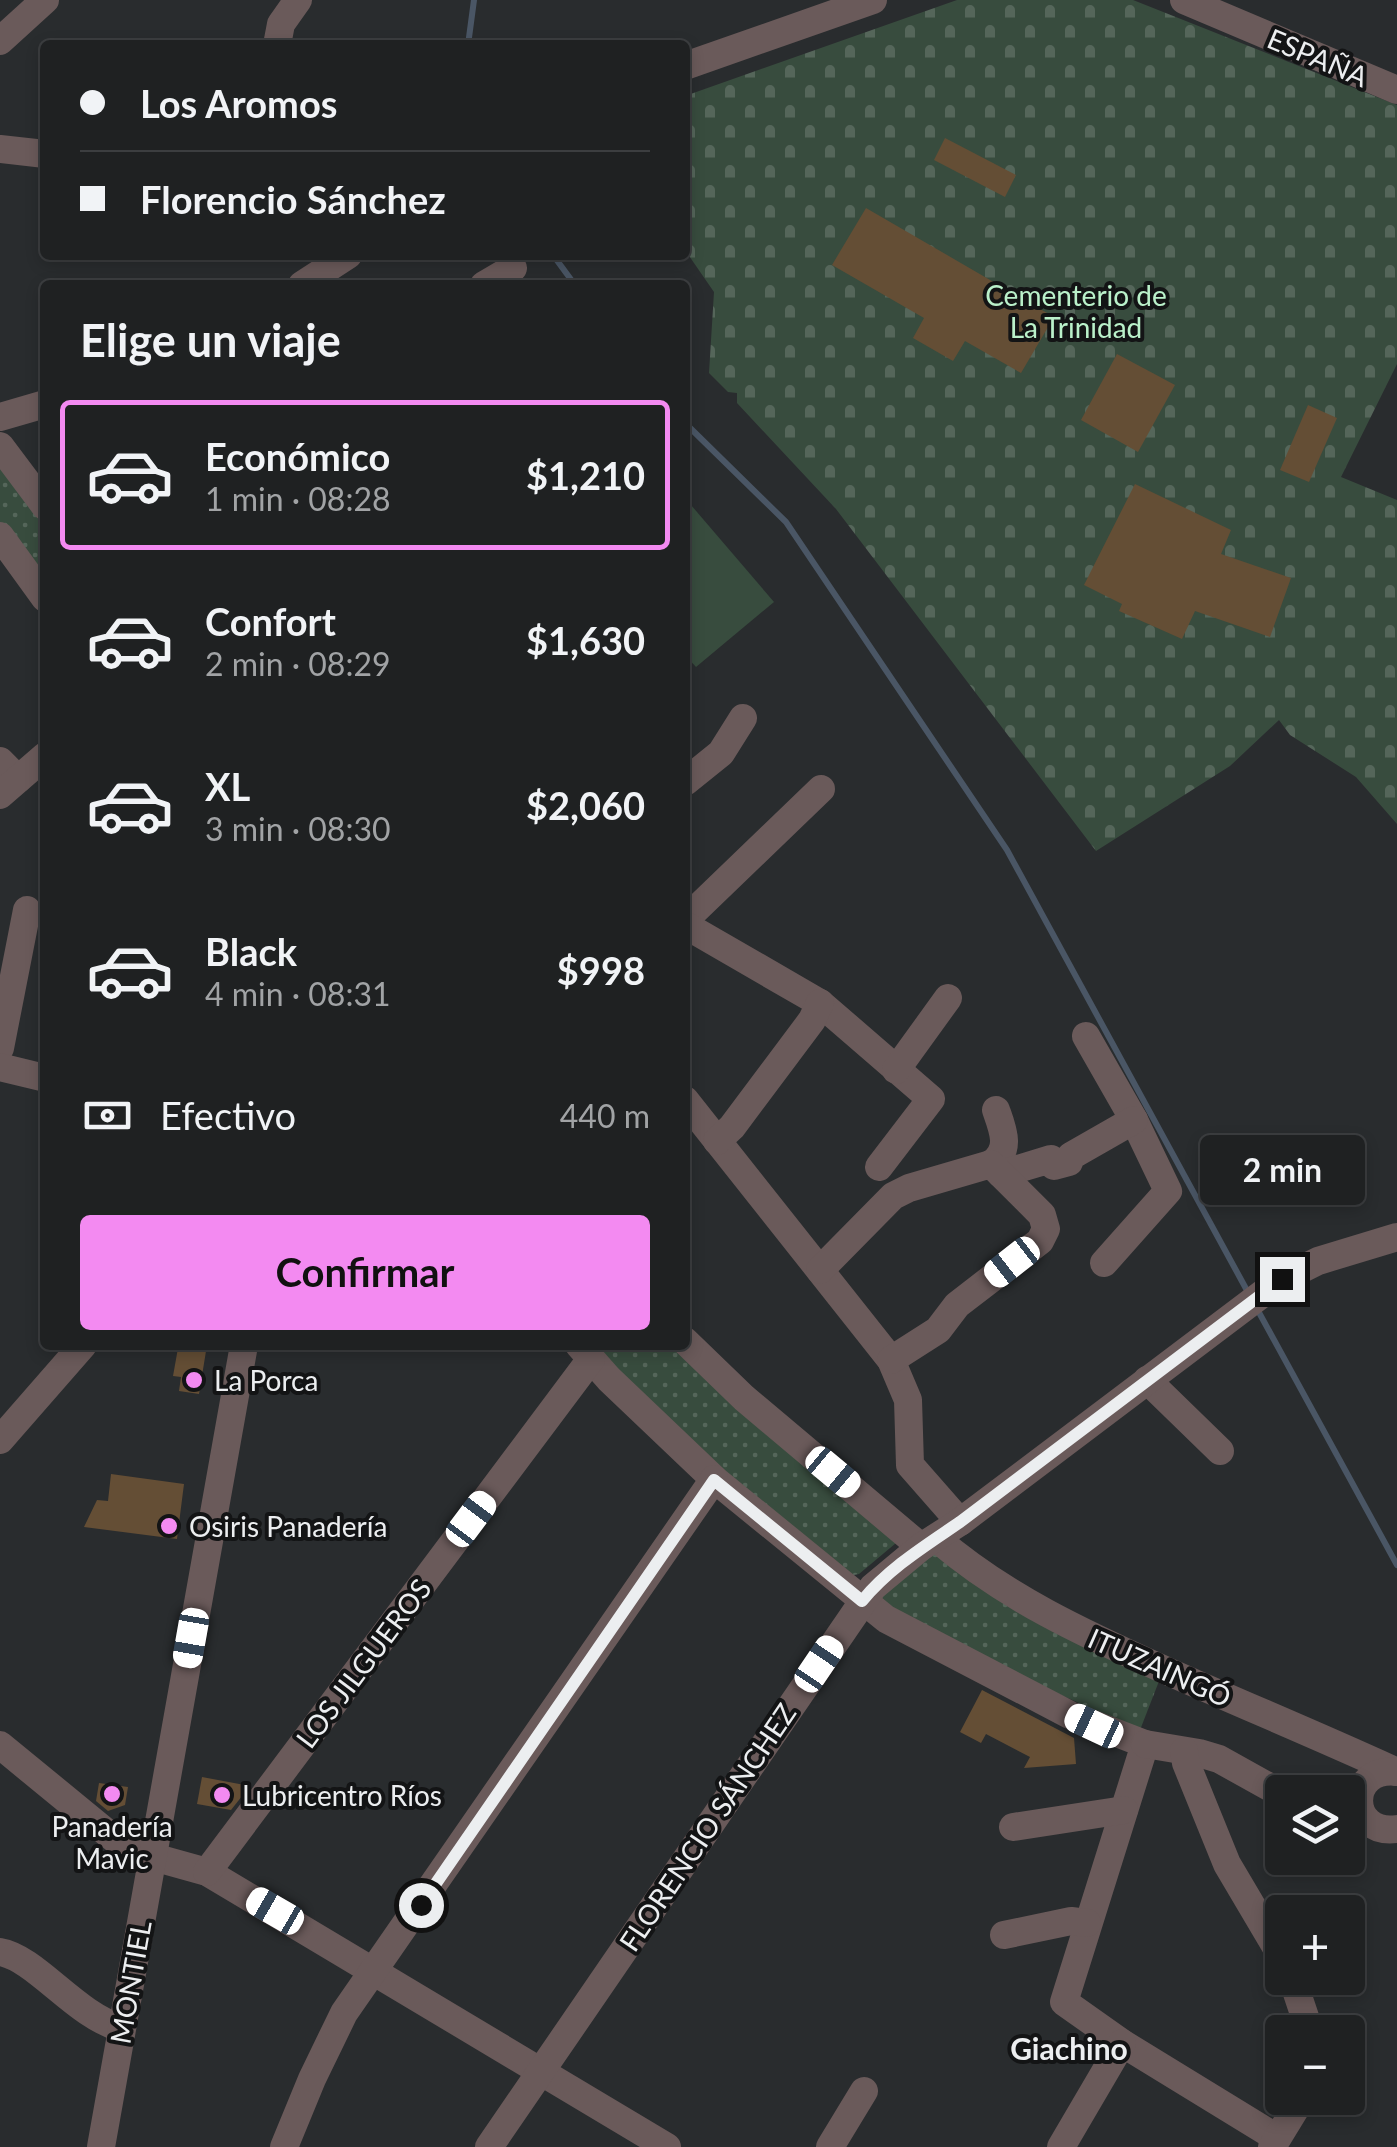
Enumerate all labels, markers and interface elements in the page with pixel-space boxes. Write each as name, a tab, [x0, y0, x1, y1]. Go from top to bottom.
street label: ESPAÑA	[1263, 21, 1373, 93]
text: Los Aromos	[140, 80, 337, 126]
text: Florencio Sánchez	[140, 176, 446, 222]
park label: Cementerio de La Trinidad	[985, 278, 1167, 344]
text: Elige un viaje	[80, 313, 341, 367]
icon: car	[85, 430, 175, 520]
text: Económico	[205, 433, 390, 479]
text: $1,210	[526, 452, 645, 498]
text: 1 min · 08:28	[205, 479, 391, 518]
icon: car	[85, 595, 175, 685]
text: Confort	[205, 598, 336, 644]
text: $1,630	[526, 617, 645, 663]
text: 2 min · 08:29	[205, 644, 391, 683]
icon: car	[85, 760, 175, 850]
text: XL	[205, 763, 250, 809]
text: $2,060	[526, 782, 645, 828]
text: 3 min · 08:30	[205, 809, 391, 848]
icon: car	[85, 925, 175, 1015]
text: Black	[205, 928, 297, 974]
text: $998	[557, 947, 645, 993]
text: 4 min · 08:31	[205, 974, 391, 1013]
icon: cash	[80, 1088, 135, 1143]
text: Efectivo	[160, 1092, 296, 1138]
text: 440 m	[560, 1096, 650, 1135]
callout: 2 min	[1200, 1134, 1364, 1204]
text: 2 min	[1243, 1150, 1322, 1189]
button: Confirmar	[80, 1215, 650, 1330]
car	[979, 1232, 1045, 1292]
route end	[1260, 1257, 1305, 1302]
place label: La Porca	[214, 1363, 318, 1397]
marker: La Porca	[183, 1369, 205, 1391]
car	[800, 1441, 866, 1503]
car	[441, 1486, 501, 1552]
place label: Osiris Panadería	[189, 1509, 387, 1543]
marker: Osiris Panadería	[158, 1515, 180, 1537]
street label: LOS JILGUEROS	[288, 1572, 438, 1754]
car	[171, 1606, 211, 1670]
street label: ITUZAINGÓ	[1083, 1620, 1237, 1714]
car	[790, 1631, 848, 1697]
street label: FLORENCIO SÁNCHEZ	[611, 1697, 803, 1957]
car	[1060, 1700, 1128, 1752]
map controls	[1265, 1775, 1365, 2115]
button: layers	[1265, 1775, 1365, 1875]
place label: Lubricentro Ríos	[242, 1778, 442, 1812]
marker: Panadería Mavic	[101, 1783, 123, 1805]
marker: Lubricentro Ríos	[211, 1784, 233, 1806]
place label: Panadería Mavic	[51, 1809, 173, 1875]
car	[242, 1883, 308, 1939]
route start	[399, 1883, 444, 1928]
button: +	[1265, 1895, 1365, 1995]
street label: MONTIEL	[102, 1918, 158, 2046]
button: −	[1265, 2015, 1365, 2115]
district label: Giachino	[1010, 2030, 1128, 2066]

